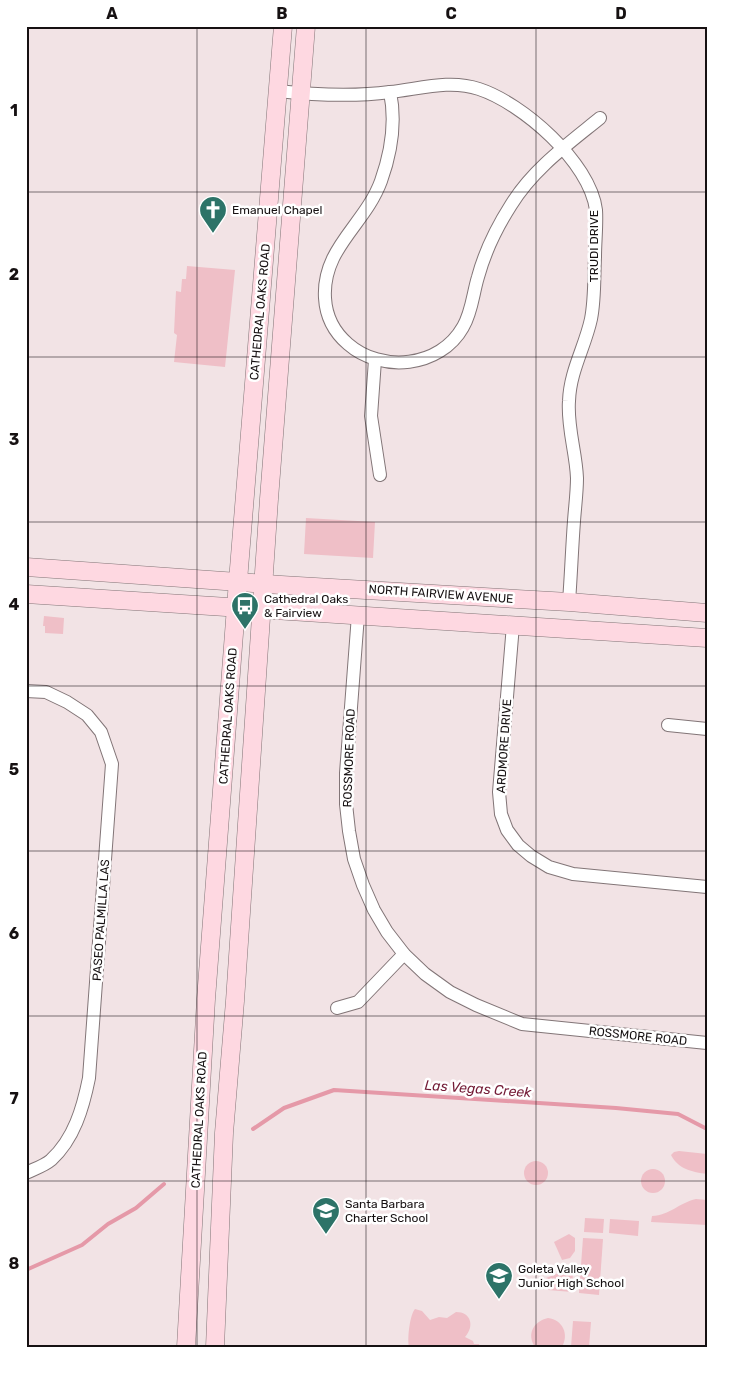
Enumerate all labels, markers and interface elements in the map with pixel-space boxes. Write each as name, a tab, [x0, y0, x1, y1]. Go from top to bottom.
text: A	[106, 4, 118, 23]
text: B	[276, 4, 288, 23]
text: C	[445, 4, 457, 23]
text: D	[615, 4, 627, 23]
text: 1	[10, 101, 18, 120]
church icon: Emanuel Chapel	[198, 195, 228, 234]
place label: Emanuel Chapel	[232, 203, 322, 217]
street label: TRUDI DRIVE	[587, 210, 601, 282]
street label: CATHEDRAL OAKS ROAD	[247, 243, 273, 381]
text: 2	[9, 265, 19, 284]
text: 3	[9, 430, 19, 449]
street label: NORTH FAIRVIEW AVENUE	[368, 582, 514, 606]
bus stop icon: Cathedral Oaks & Fairview	[230, 591, 260, 630]
place label: Cathedral Oaks & Fairview	[264, 592, 348, 620]
text: 4	[9, 595, 20, 614]
street label: CATHEDRAL OAKS ROAD	[216, 647, 240, 785]
street label: ARDMORE DRIVE	[494, 698, 514, 794]
street label: ROSSMORE ROAD	[340, 708, 358, 808]
text: 5	[9, 760, 19, 779]
street label: PASEO PALMILLA LAS	[90, 859, 112, 981]
text: 6	[9, 924, 19, 943]
street label: ROSSMORE ROAD	[588, 1024, 688, 1048]
street label: CATHEDRAL OAKS ROAD	[188, 1051, 210, 1189]
water label: Las Vegas Creek	[424, 1077, 533, 1101]
text: 7	[9, 1089, 19, 1108]
school or university icon: Santa Barbara Charter School	[311, 1196, 341, 1235]
place label: Santa Barbara Charter School	[345, 1197, 428, 1225]
text: 8	[9, 1254, 20, 1273]
school or university icon: Goleta Valley Junior High School	[484, 1261, 514, 1300]
place label: Goleta Valley Junior High School	[518, 1262, 624, 1290]

